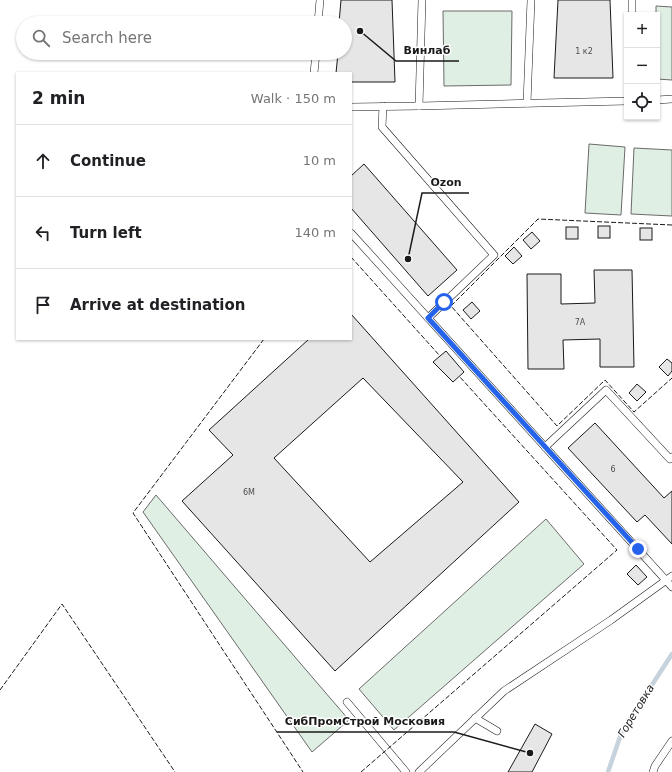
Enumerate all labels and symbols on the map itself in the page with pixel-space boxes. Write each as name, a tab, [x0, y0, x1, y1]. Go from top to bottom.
callout: Винлаб	[396, 38, 459, 61]
text: Винлаб	[404, 44, 451, 57]
house number: 1 к2	[575, 47, 593, 56]
callout: Ozon	[422, 170, 469, 193]
text: Ozon	[430, 176, 462, 189]
route start	[435, 293, 453, 311]
house number: 7А	[575, 318, 586, 327]
house number: 6	[610, 465, 616, 474]
house number: 6М	[243, 488, 255, 497]
route end	[629, 540, 647, 558]
water label: Горетовка	[615, 682, 657, 740]
callout: СибПромСтрой Московия	[277, 709, 454, 732]
text: СибПромСтрой Московия	[285, 715, 445, 728]

